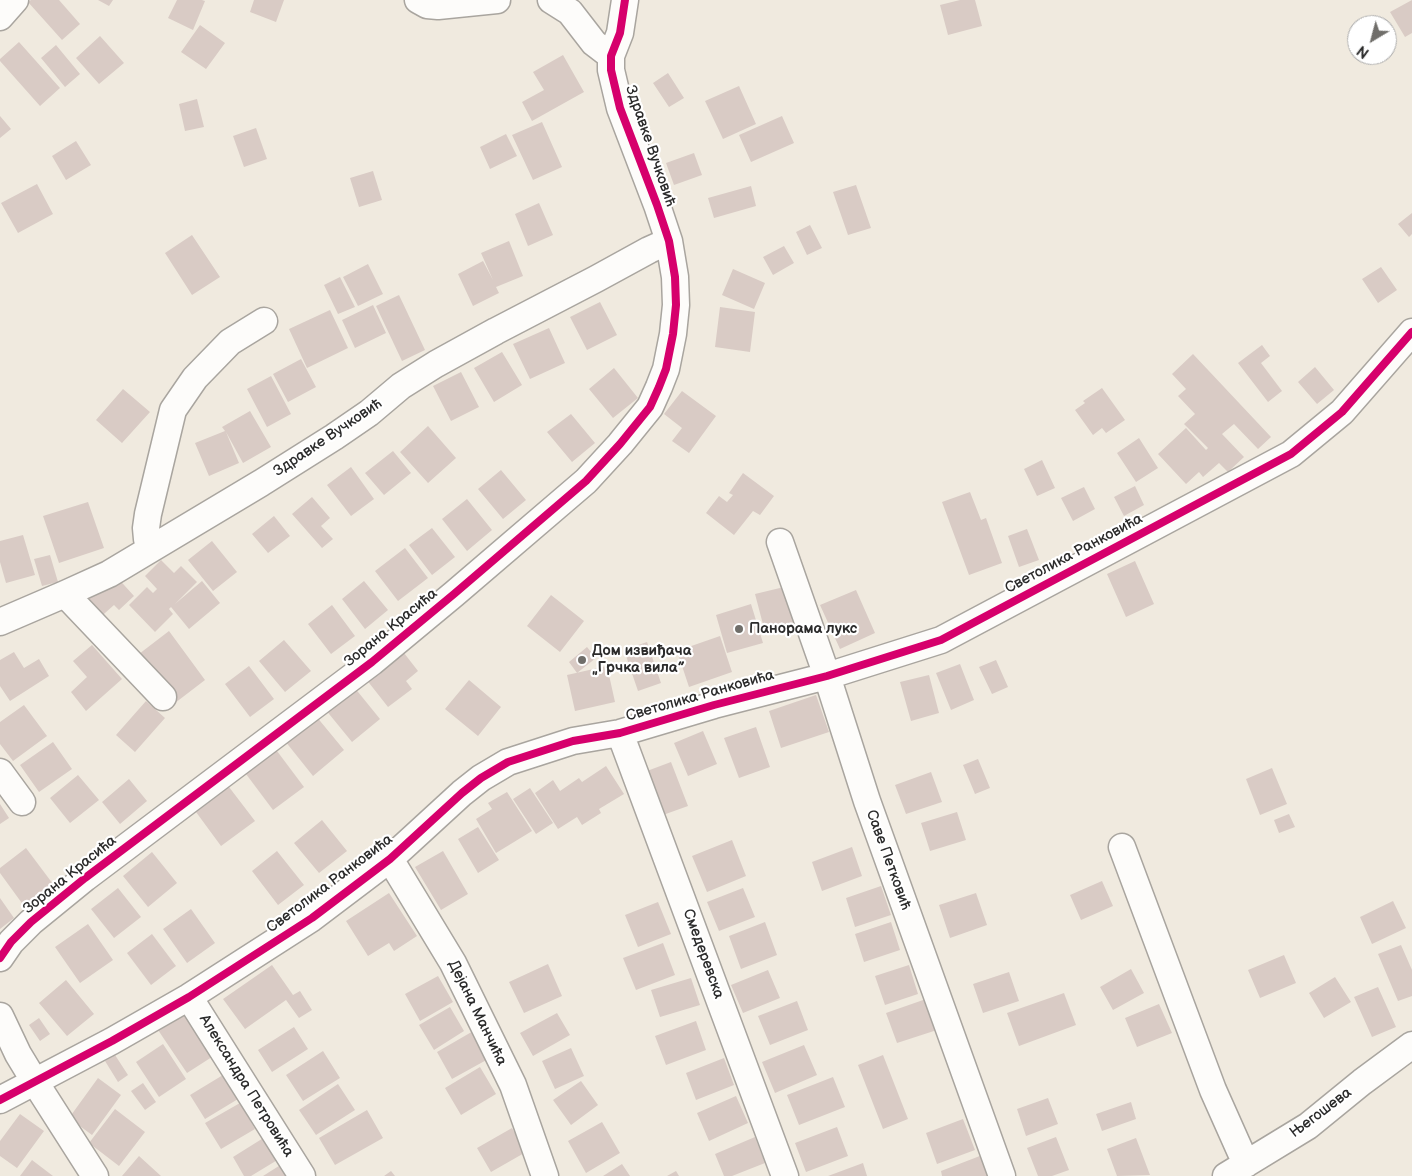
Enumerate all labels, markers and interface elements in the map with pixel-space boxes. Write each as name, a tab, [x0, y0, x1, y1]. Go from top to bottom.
north arrow	[1347, 15, 1397, 65]
text: N	[1354, 42, 1373, 62]
street label: Здравке Вучковић	[621, 83, 679, 209]
street label: Здравке Вучковић	[270, 395, 386, 481]
street label: Светолика Ранковића	[1002, 510, 1146, 598]
street label: Зорана Красића	[341, 585, 441, 671]
place label: Панорама лукс	[749, 620, 857, 638]
marker: Панорама лукс	[733, 623, 745, 635]
place label: Дом извиђача „Грчка вила”	[592, 642, 692, 677]
marker: Дом извиђача „Грчка вила”	[576, 654, 588, 666]
street label: Светолика Ранковића	[624, 666, 776, 726]
street label: Саве Петковић	[862, 808, 914, 912]
street label: Светолика Ранковића	[263, 831, 397, 937]
street label: Зорана Красића	[20, 832, 120, 918]
street label: Смедеревска	[678, 907, 728, 1001]
street label: Дејана Манчића	[444, 957, 510, 1069]
street label: Александра Петровића	[195, 1012, 297, 1160]
street label: Његошева	[1287, 1084, 1355, 1142]

